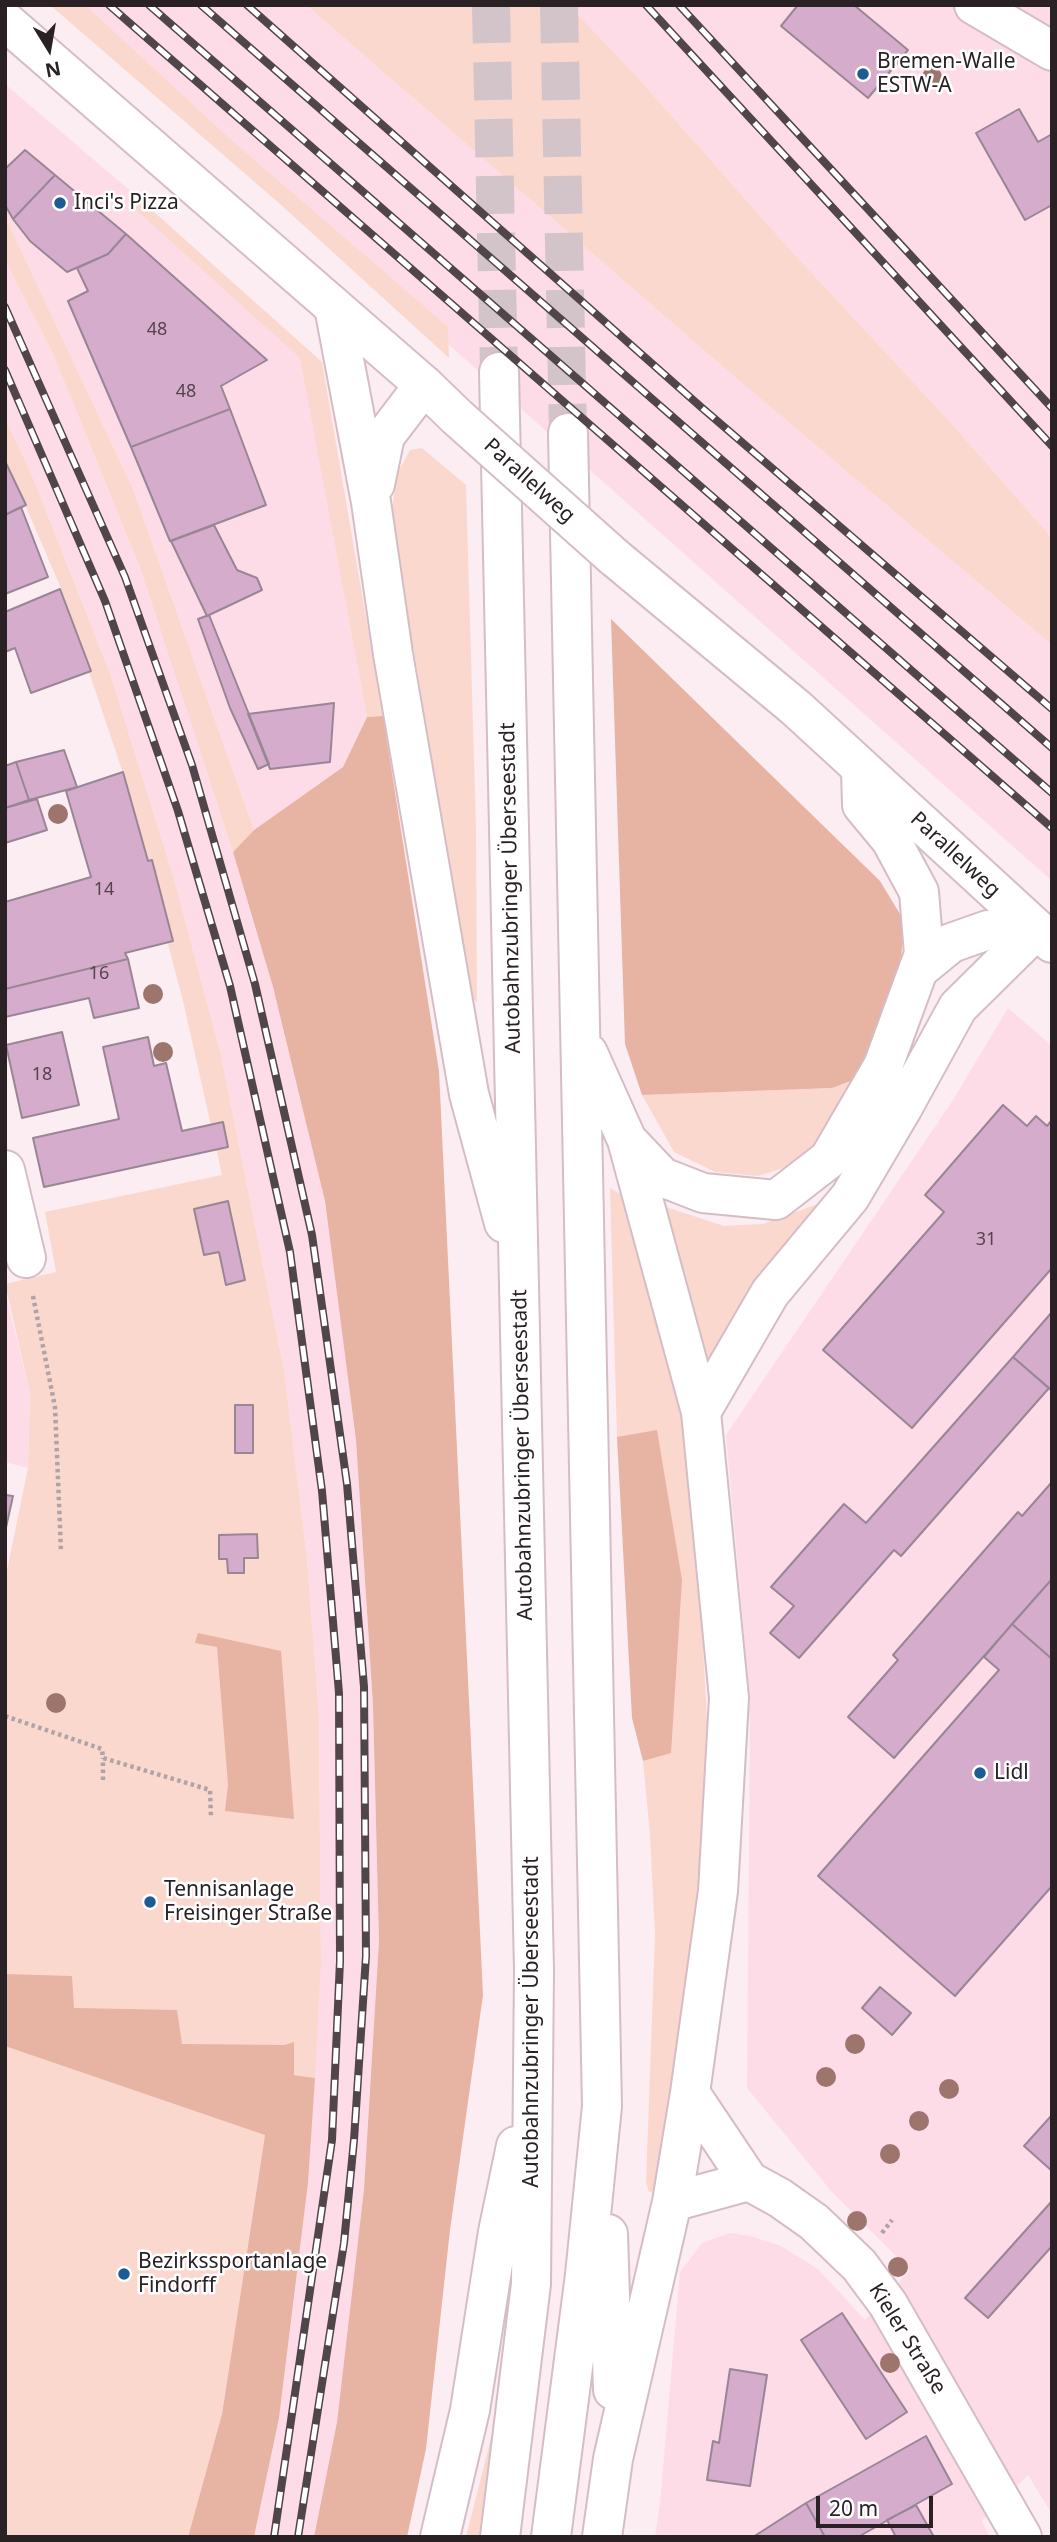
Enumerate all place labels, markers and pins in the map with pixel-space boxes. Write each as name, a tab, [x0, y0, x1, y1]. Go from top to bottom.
place label: Bremen-Walle ESTW-A	[877, 49, 1016, 99]
marker: Bremen-Walle ESTW-A	[855, 66, 871, 82]
place label: Inci's Pizza	[74, 190, 179, 216]
marker: Inci's Pizza	[52, 195, 68, 211]
place label: Lidl	[994, 1760, 1029, 1786]
marker: Lidl	[972, 1765, 988, 1781]
place label: Tennisanlage Freisinger Straße	[164, 1877, 332, 1927]
marker: Tennisanlage Freisinger Straße	[142, 1894, 158, 1910]
place label: Bezirkssportanlage Findorff	[138, 2249, 327, 2299]
marker: Bezirkssportanlage Findorff	[116, 2266, 132, 2282]

